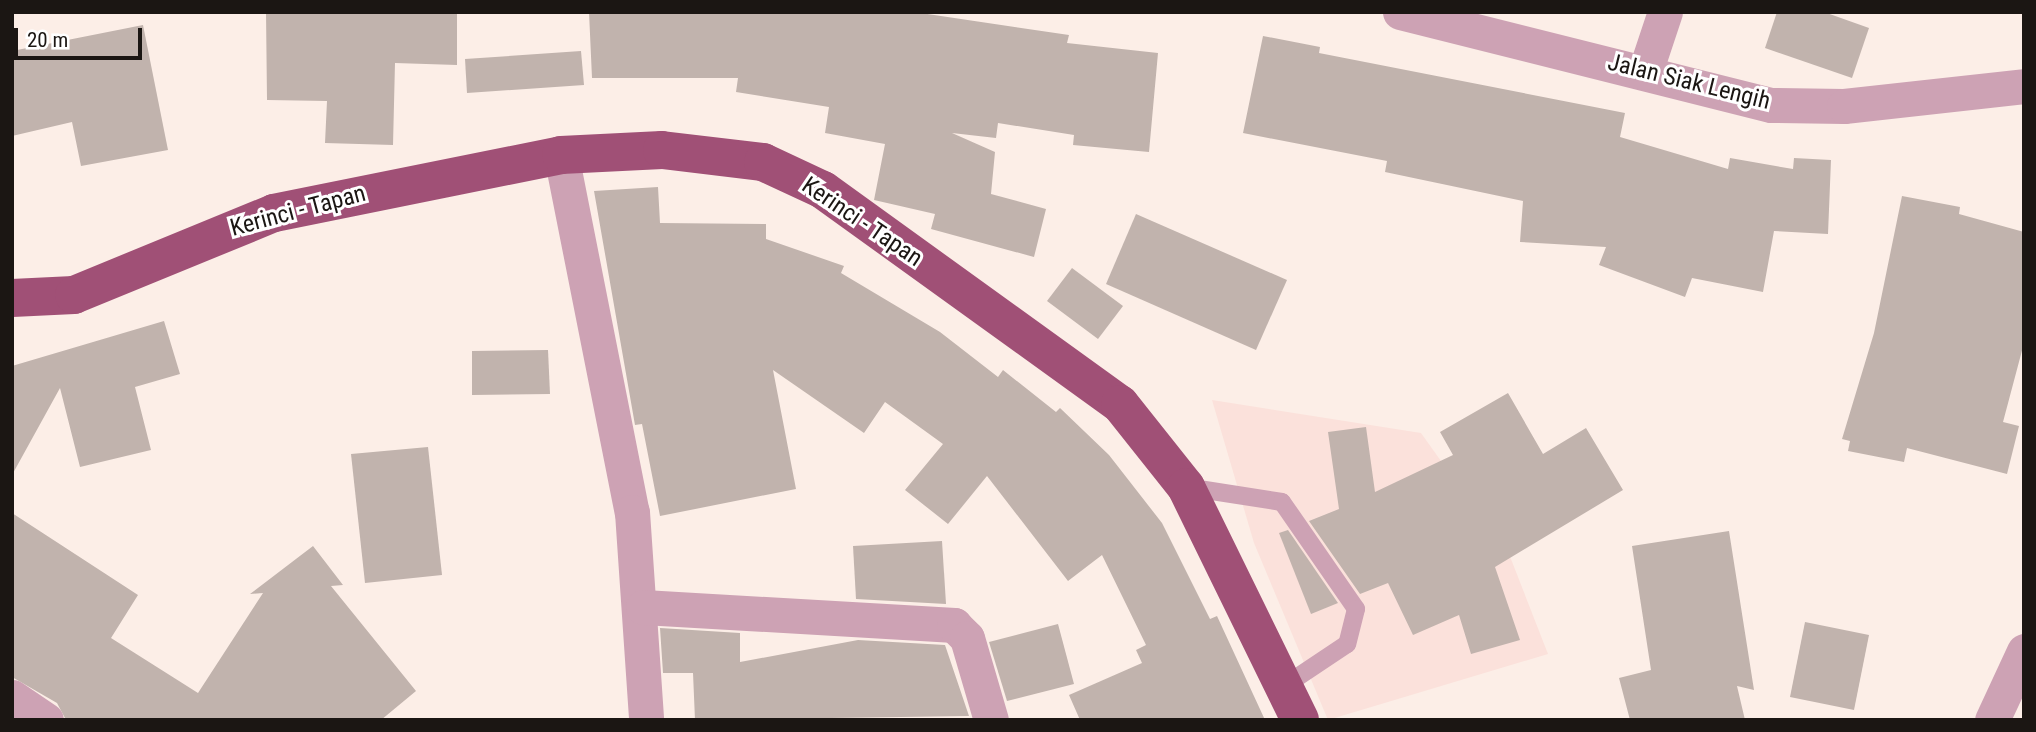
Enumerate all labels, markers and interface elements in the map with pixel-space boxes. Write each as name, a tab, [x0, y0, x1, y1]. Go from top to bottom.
scale bar	[18, 14, 145, 58]
text: 20 m	[27, 28, 68, 52]
street label: Jalan Siak Lengih	[1605, 48, 1773, 116]
street label: Kerinci - Tapan	[796, 171, 928, 273]
street label: Kerinci - Tapan	[227, 179, 369, 243]

